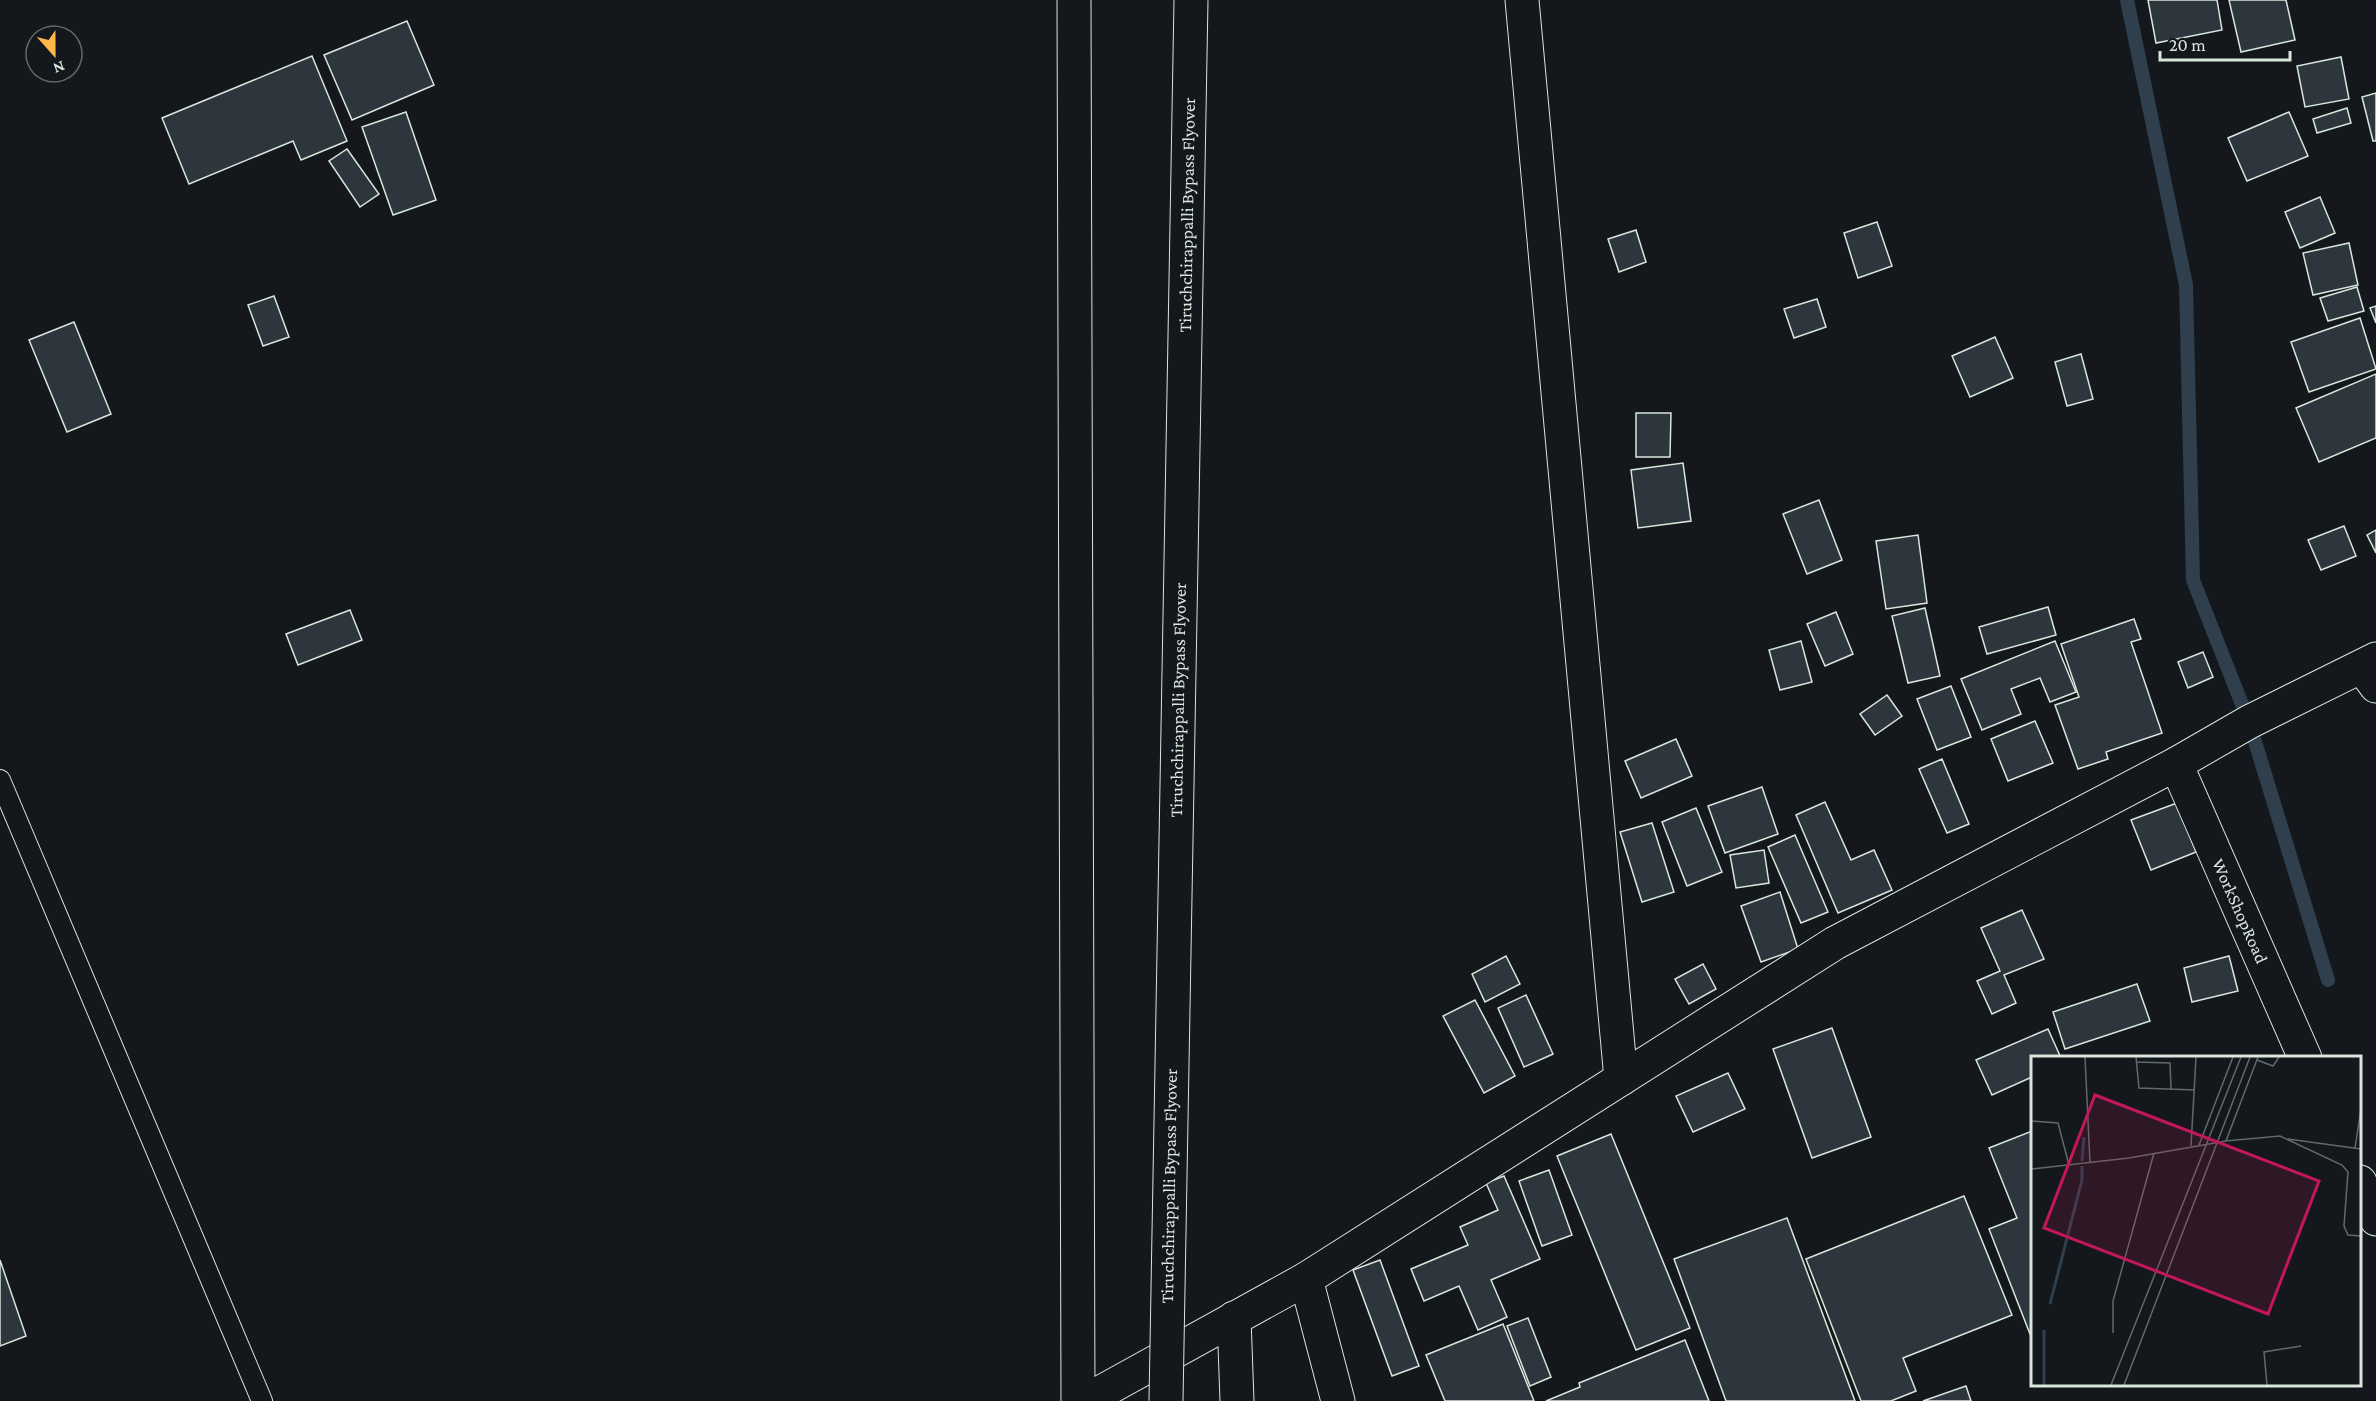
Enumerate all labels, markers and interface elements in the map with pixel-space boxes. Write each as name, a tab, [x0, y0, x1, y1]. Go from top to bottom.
north arrow	[24, 24, 84, 84]
scale bar	[2160, 24, 2290, 62]
text: 20 m	[2169, 35, 2206, 55]
text: N	[51, 58, 67, 77]
street label: Tiruchchirappalli Bypass Flyover	[1175, 97, 1199, 333]
street label: Tiruchchirappalli Bypass Flyover	[1166, 582, 1190, 818]
street label: WorkShopRoad	[2208, 856, 2272, 967]
inset map	[2031, 1056, 2361, 1386]
street label: Tiruchchirappalli Bypass Flyover	[1157, 1068, 1181, 1304]

